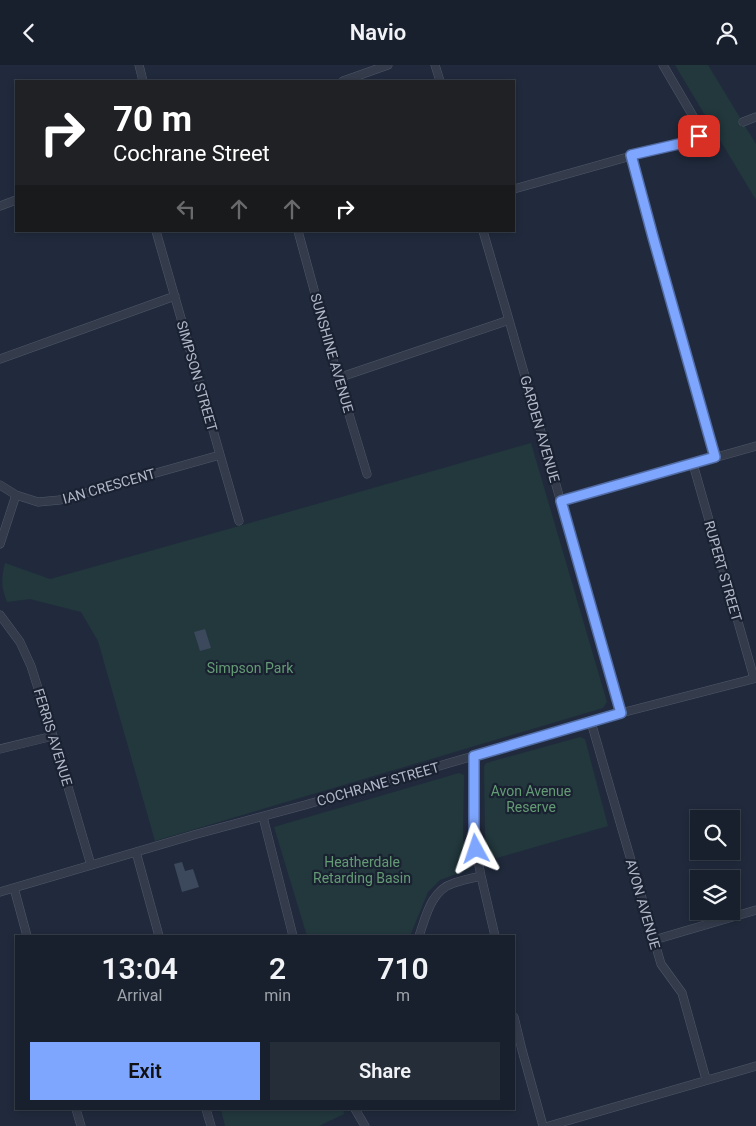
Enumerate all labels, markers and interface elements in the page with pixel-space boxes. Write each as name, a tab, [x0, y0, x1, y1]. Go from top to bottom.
icon: back	[15, 19, 43, 47]
icon: person	[713, 19, 741, 47]
text: Navio	[350, 20, 406, 45]
text: 70 m	[113, 99, 192, 140]
icon: right	[30, 100, 95, 165]
pin	[678, 115, 720, 157]
icon: arrive	[685, 122, 713, 150]
text: Cochrane Street	[113, 141, 270, 166]
icon: left	[172, 195, 200, 223]
icon: ahead	[225, 195, 253, 223]
icon: ahead	[278, 195, 306, 223]
icon: right	[331, 195, 359, 223]
street label: SUNSHINE AVENUE	[307, 292, 357, 415]
street label: SIMPSON STREET	[174, 319, 221, 434]
street label: GARDEN AVENUE	[517, 374, 563, 484]
street label: IAN CRESCENT	[61, 465, 158, 507]
street label: RUPERT STREET	[701, 519, 745, 624]
park label: Simpson Park	[207, 660, 294, 676]
street label: FERRIS AVENUE	[31, 686, 75, 788]
street label: COCHRANE STREET	[315, 759, 442, 809]
park label: Avon Avenue Reserve	[491, 783, 571, 815]
map controls	[690, 810, 740, 920]
button: search	[690, 810, 740, 860]
position arrow	[449, 822, 501, 874]
park label: Heatherdale Retarding Basin	[313, 854, 411, 886]
street label: AVON AVENUE	[623, 857, 664, 951]
button: layers	[690, 870, 740, 920]
text: 13:04	[101, 951, 178, 986]
text: 2	[269, 951, 286, 986]
text: 710	[377, 951, 429, 986]
text: Arrival	[117, 986, 162, 1005]
text: min	[264, 986, 291, 1005]
text: m	[396, 986, 410, 1005]
button: Exit	[30, 1042, 260, 1100]
button: Share	[270, 1042, 500, 1100]

